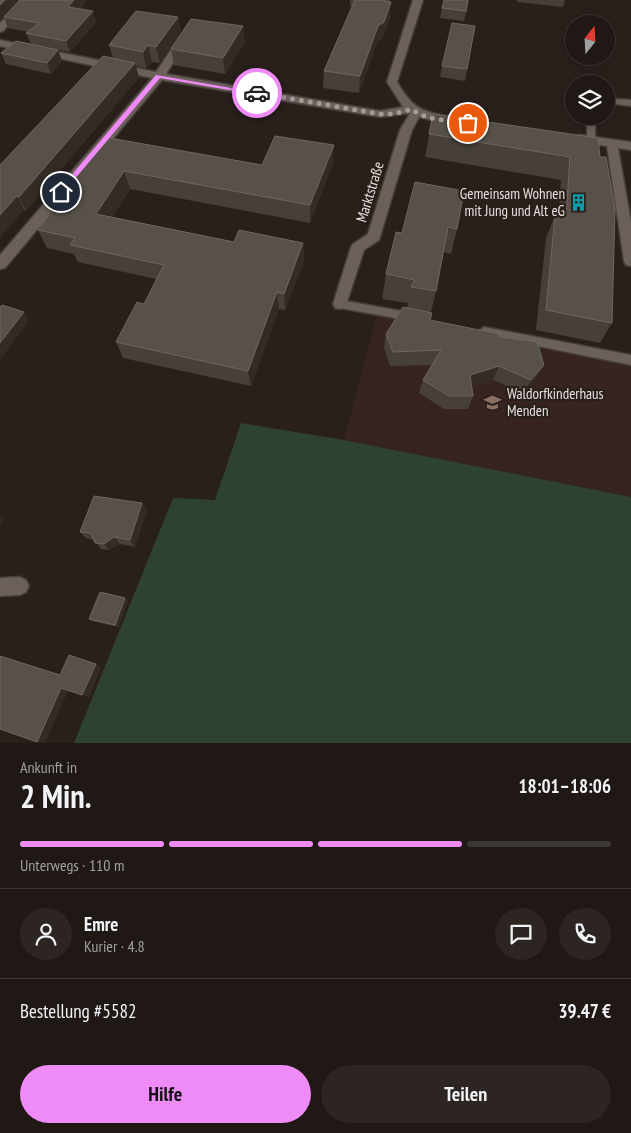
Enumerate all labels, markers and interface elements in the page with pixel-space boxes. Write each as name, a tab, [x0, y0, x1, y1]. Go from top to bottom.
north arrow	[565, 15, 615, 65]
map controls	[565, 15, 615, 125]
courier	[232, 68, 282, 118]
button: layers	[565, 75, 615, 125]
icon: car	[243, 79, 271, 107]
pin	[447, 102, 489, 144]
icon: bag	[454, 109, 482, 137]
street label: Marktstraße	[351, 159, 388, 224]
pin	[40, 171, 82, 213]
icon: home	[47, 178, 75, 206]
place label: Gemeinsam Wohnen mit Jung und Alt eG	[460, 184, 565, 220]
building icon: Gemeinsam Wohnen mit Jung und Alt eG	[569, 193, 589, 213]
place label: Waldorfkinderhaus Menden	[507, 384, 604, 420]
school or university icon: Waldorfkinderhaus Menden	[483, 393, 503, 413]
text: Ankunft in	[20, 757, 77, 777]
text: 18:01–18:06	[518, 774, 611, 798]
text: 2 Min.	[20, 775, 91, 817]
text: Unterwegs · 110 m	[20, 855, 124, 875]
button: person	[20, 908, 72, 960]
button: chat	[495, 908, 547, 960]
button: phone	[559, 908, 611, 960]
text: Emre	[84, 912, 118, 936]
text: Kurier · 4.8	[84, 936, 145, 956]
text: Bestellung #5582	[20, 999, 137, 1023]
text: 39.47 €	[559, 999, 611, 1023]
button: Hilfe	[20, 1065, 311, 1123]
button: Teilen	[321, 1065, 611, 1123]

